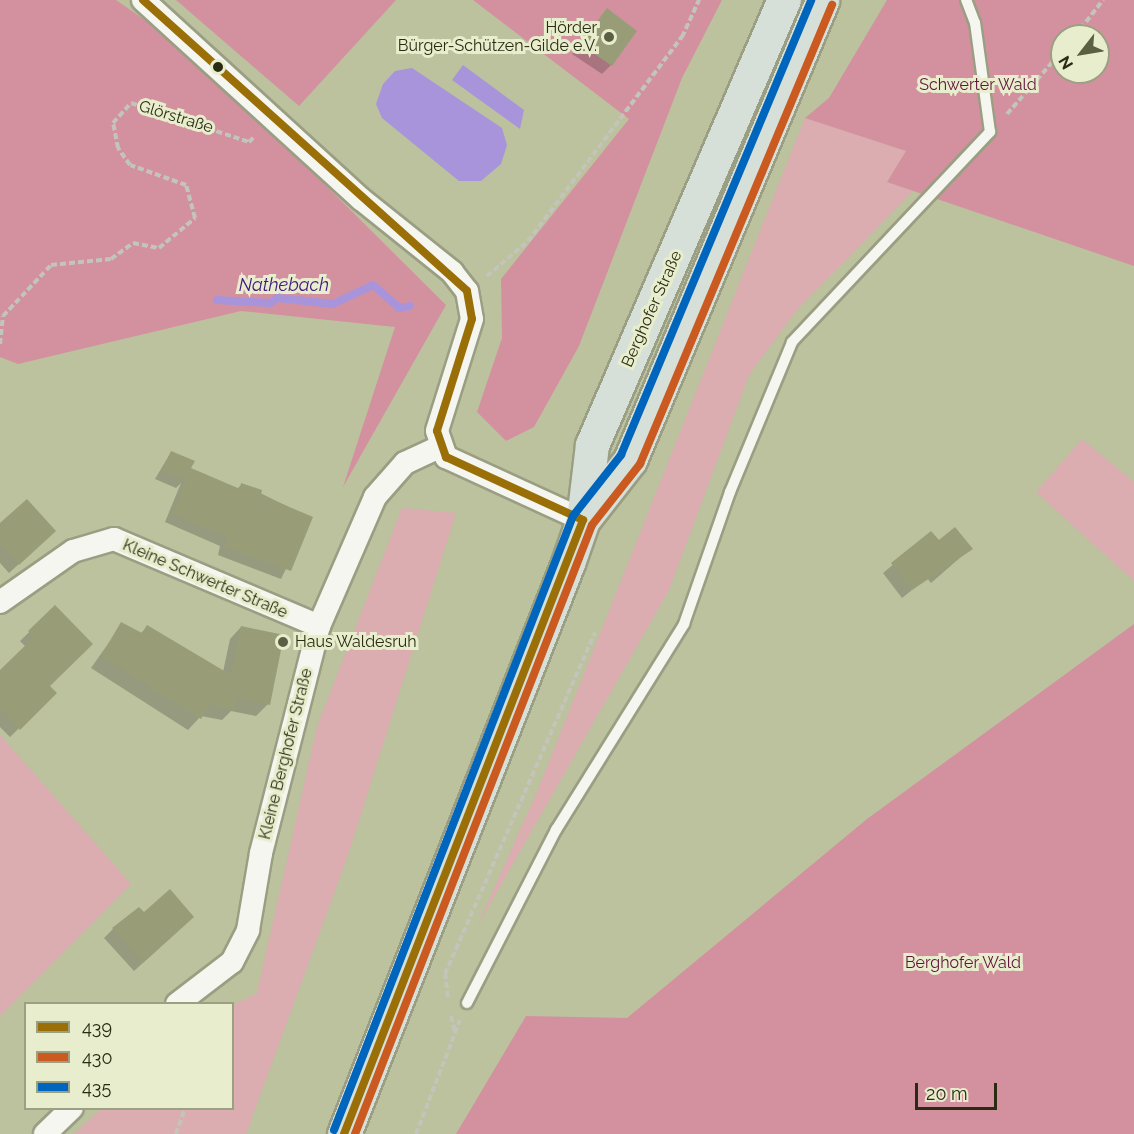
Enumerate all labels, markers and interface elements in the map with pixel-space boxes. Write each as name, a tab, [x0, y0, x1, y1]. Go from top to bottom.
place label: Hörder Bürger-Schützen-Gilde e.V.	[398, 18, 597, 56]
north arrow	[1050, 24, 1110, 84]
marker: Hörder Bürger-Schützen-Gilde e.V.	[602, 30, 616, 44]
text: N	[1055, 52, 1077, 73]
unlabelled marker	[212, 61, 224, 73]
park label: Schwerter Wald	[919, 75, 1037, 95]
street label: Glörstraße	[137, 97, 215, 137]
street label: Berghofer Straße	[618, 248, 686, 370]
water label: Nathebach	[239, 274, 329, 296]
street label: Kleine Schwerter Straße	[120, 536, 290, 622]
place label: Haus Waldesruh	[295, 632, 417, 652]
marker: Haus Waldesruh	[276, 635, 290, 649]
street label: Kleine Berghofer Straße	[255, 666, 317, 842]
park label: Berghofer Wald	[904, 953, 1022, 973]
legend	[24, 1002, 234, 1110]
text: 439	[82, 1017, 112, 1038]
text: 430	[82, 1047, 112, 1068]
scale bar	[918, 1071, 1000, 1109]
text: 435	[82, 1077, 111, 1098]
text: 20 m	[926, 1083, 968, 1104]

